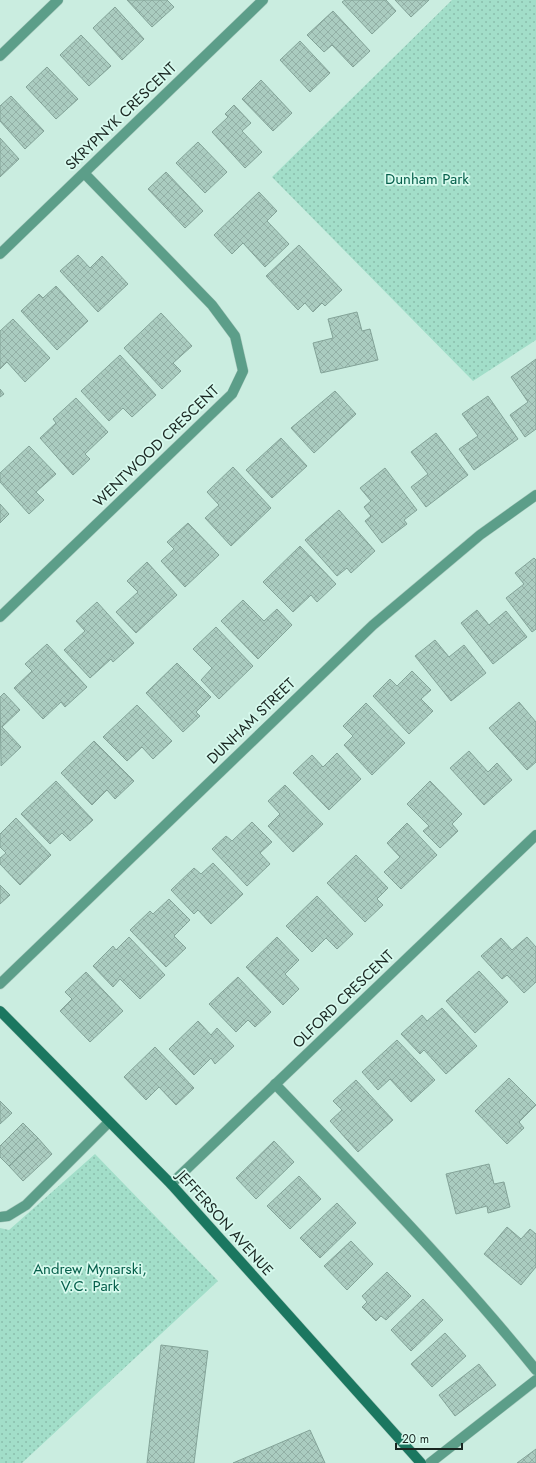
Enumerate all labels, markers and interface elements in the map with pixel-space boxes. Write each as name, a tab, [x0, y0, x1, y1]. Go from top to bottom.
street label: SKRYPNYK CRESCENT	[60, 57, 182, 175]
park label: Dunham Park	[385, 168, 469, 190]
street label: WENTWOOD CRESCENT	[88, 380, 224, 512]
street label: DUNHAM STREET	[202, 673, 300, 769]
street label: OLFORD CRESCENT	[287, 945, 399, 1053]
street label: JEFFERSON AVENUE	[170, 1164, 279, 1281]
park label: Andrew Mynarski, V.C. Park	[33, 1258, 147, 1297]
scale bar	[396, 1425, 462, 1451]
text: 20 m	[402, 1430, 429, 1448]

